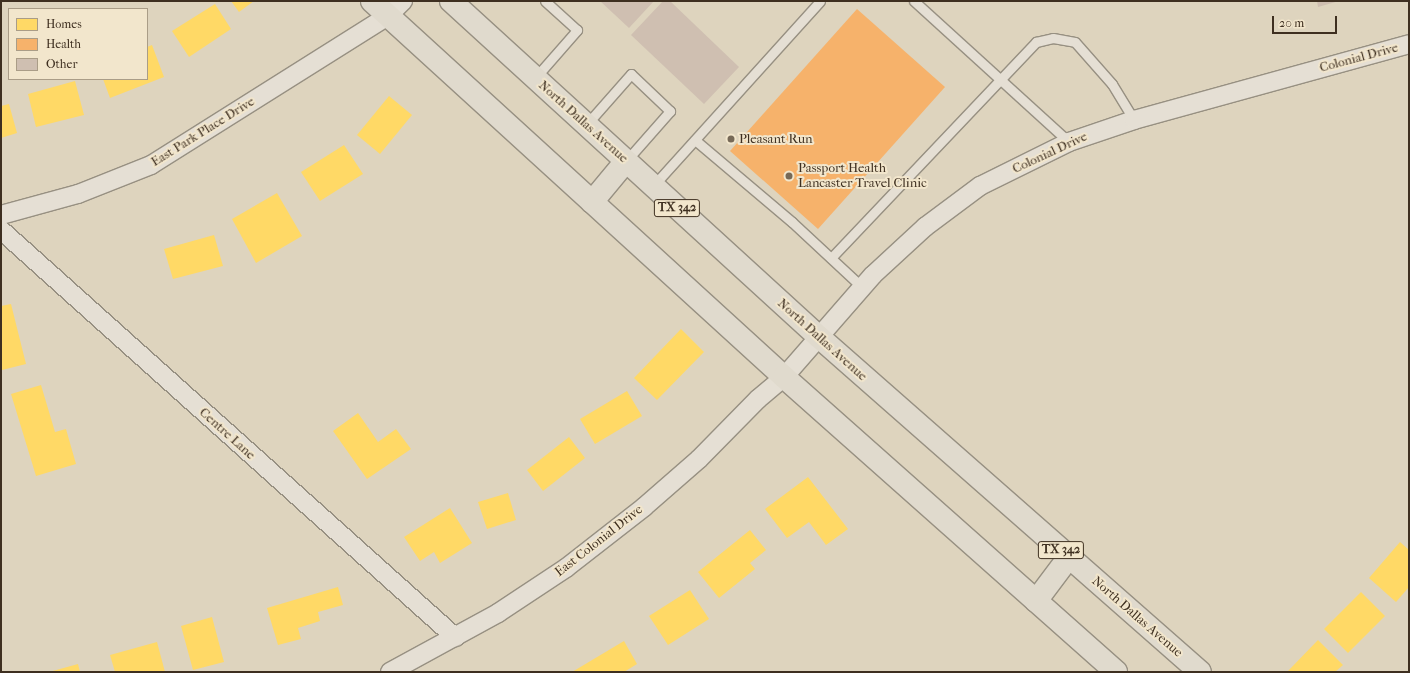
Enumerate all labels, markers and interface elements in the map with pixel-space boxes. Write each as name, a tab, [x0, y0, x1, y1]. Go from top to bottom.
legend	[8, 8, 148, 80]
scale bar	[1274, 8, 1339, 34]
text: 20 m	[1279, 16, 1304, 30]
text: Homes	[46, 17, 82, 31]
text: Health	[46, 37, 81, 51]
street label: Colonial Drive	[1318, 40, 1400, 76]
text: Other	[46, 57, 78, 71]
street label: North Dallas Avenue	[535, 78, 631, 166]
street label: East Park Place Drive	[148, 94, 258, 170]
street label: Colonial Drive	[1010, 129, 1090, 177]
place label: Pleasant Run	[739, 131, 813, 147]
marker: Pleasant Run	[726, 134, 736, 144]
place label: Passport Health Lancaster Travel Clinic	[798, 161, 927, 192]
marker: Passport Health Lancaster Travel Clinic	[783, 170, 795, 182]
road number: TX 342	[653, 198, 701, 218]
street label: North Dallas Avenue	[774, 296, 870, 384]
street label: Centre Lane	[196, 405, 258, 463]
street label: East Colonial Drive	[552, 502, 646, 580]
road number: TX 342	[1037, 540, 1085, 560]
street label: North Dallas Avenue	[1088, 573, 1186, 661]

